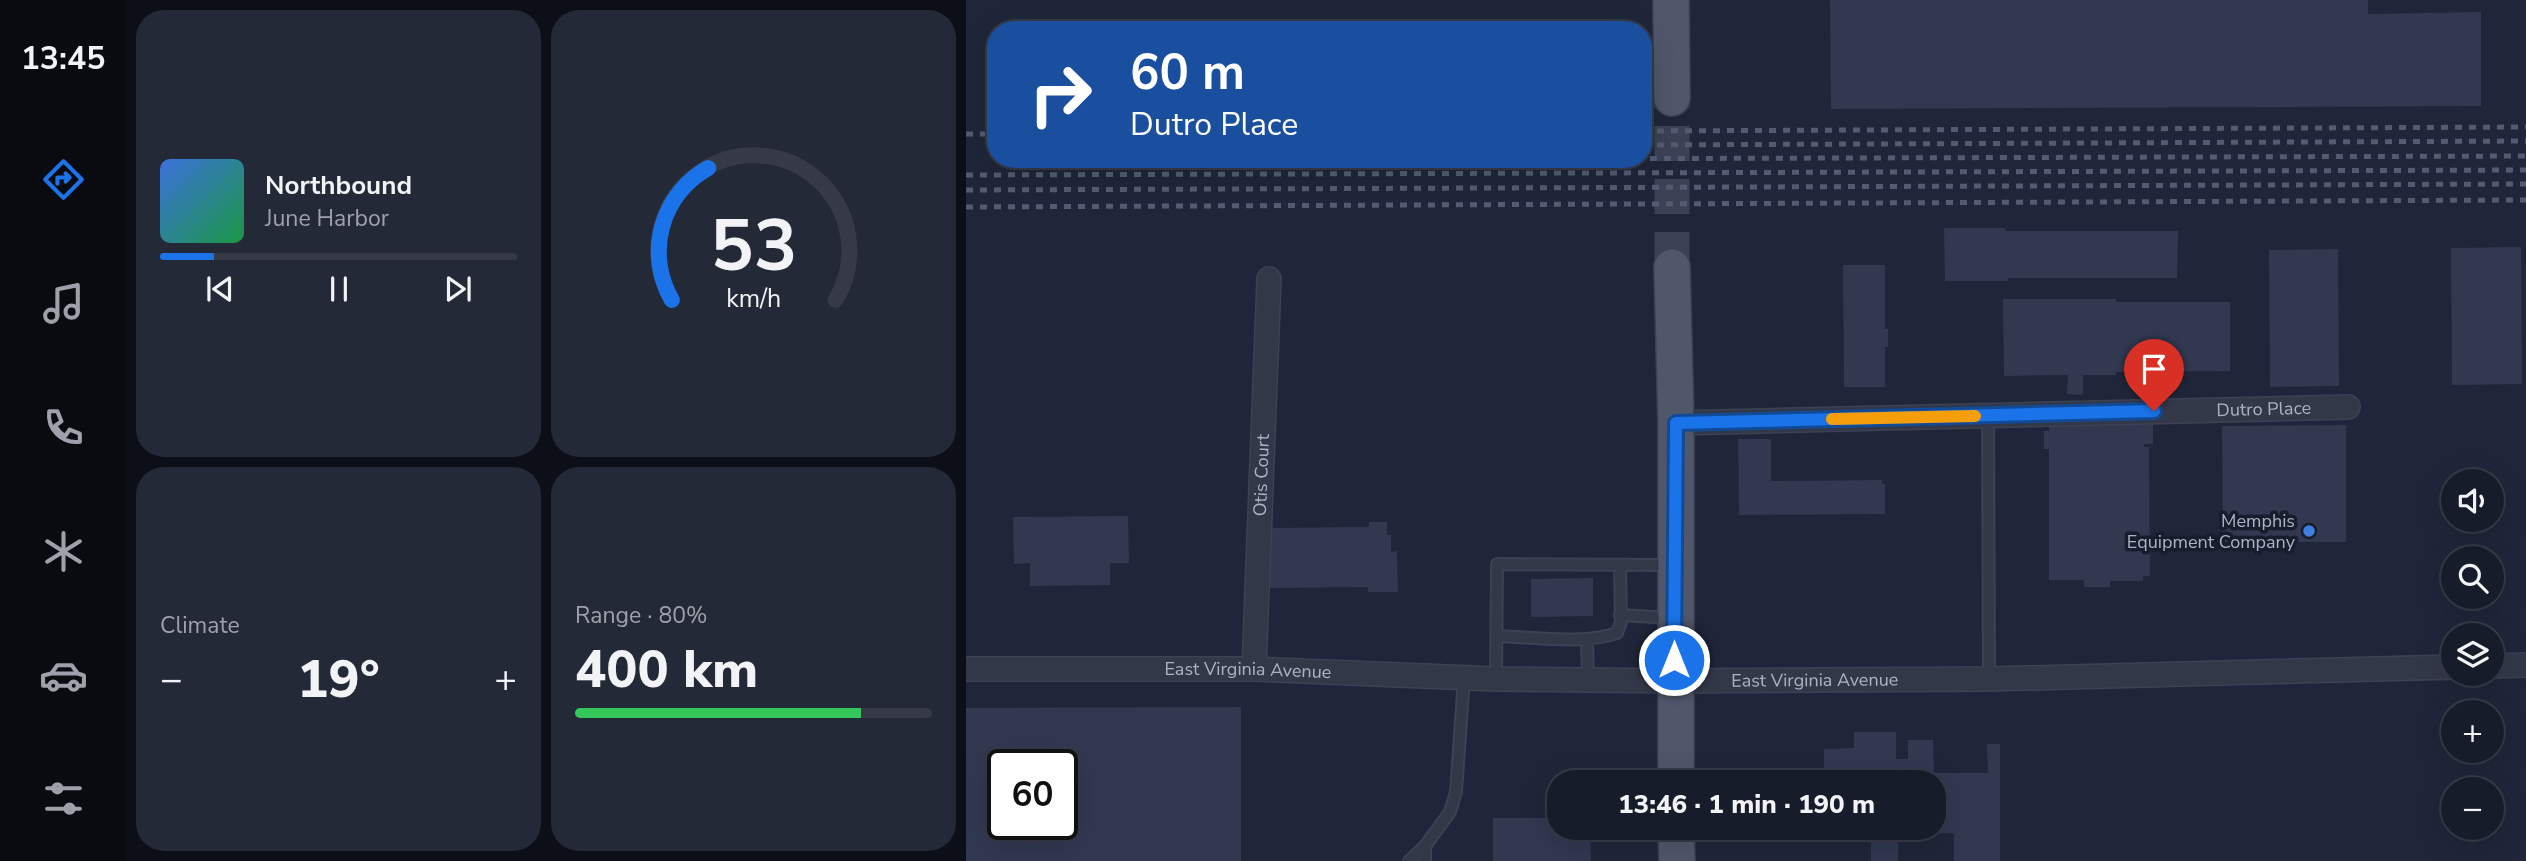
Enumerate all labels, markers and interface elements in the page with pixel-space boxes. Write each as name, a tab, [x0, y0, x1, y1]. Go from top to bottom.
text: 13:45	[21, 37, 105, 80]
text: 60 m	[1130, 39, 1245, 106]
icon: right	[1015, 49, 1106, 140]
text: Dutro Place	[1130, 103, 1298, 146]
icon: directions	[39, 155, 88, 204]
text: Northbound	[265, 168, 412, 203]
text: 53	[710, 196, 797, 296]
text: June Harbor	[265, 203, 389, 234]
icon: previous	[201, 270, 239, 308]
icon: pause	[320, 270, 358, 308]
icon: next	[439, 270, 477, 308]
icon: music	[39, 279, 88, 328]
text: km/h	[726, 282, 781, 316]
pin	[2124, 339, 2184, 411]
icon: arrive	[2135, 350, 2173, 388]
street label: Dutro Place	[2216, 396, 2312, 422]
icon: phone	[39, 403, 88, 452]
street label: Otis Court	[1248, 433, 1275, 517]
map controls	[2441, 469, 2504, 840]
button: sound	[2441, 469, 2504, 532]
place label: Memphis Equipment Company	[2127, 509, 2296, 554]
marker: Memphis Equipment Company	[2301, 523, 2317, 539]
icon: climate	[39, 527, 88, 576]
button: search	[2441, 546, 2504, 609]
text: Range · 80%	[575, 600, 707, 631]
text: Climate	[160, 610, 240, 641]
position arrow	[1637, 623, 1711, 697]
button: layers	[2441, 623, 2504, 686]
text: 400 km	[575, 634, 758, 705]
text: 19°	[297, 644, 380, 715]
icon: car	[39, 651, 88, 700]
text: −	[160, 654, 183, 705]
text: +	[494, 654, 517, 705]
street label: East Virginia Avenue	[1164, 657, 1332, 684]
street label: East Virginia Avenue	[1731, 668, 1898, 693]
button: +	[2441, 700, 2504, 763]
speed limit sign: 60	[987, 749, 1078, 840]
icon: filters	[39, 774, 88, 823]
button: −	[2441, 777, 2504, 840]
text: 13:46 · 1 min · 190 m	[1618, 787, 1875, 822]

